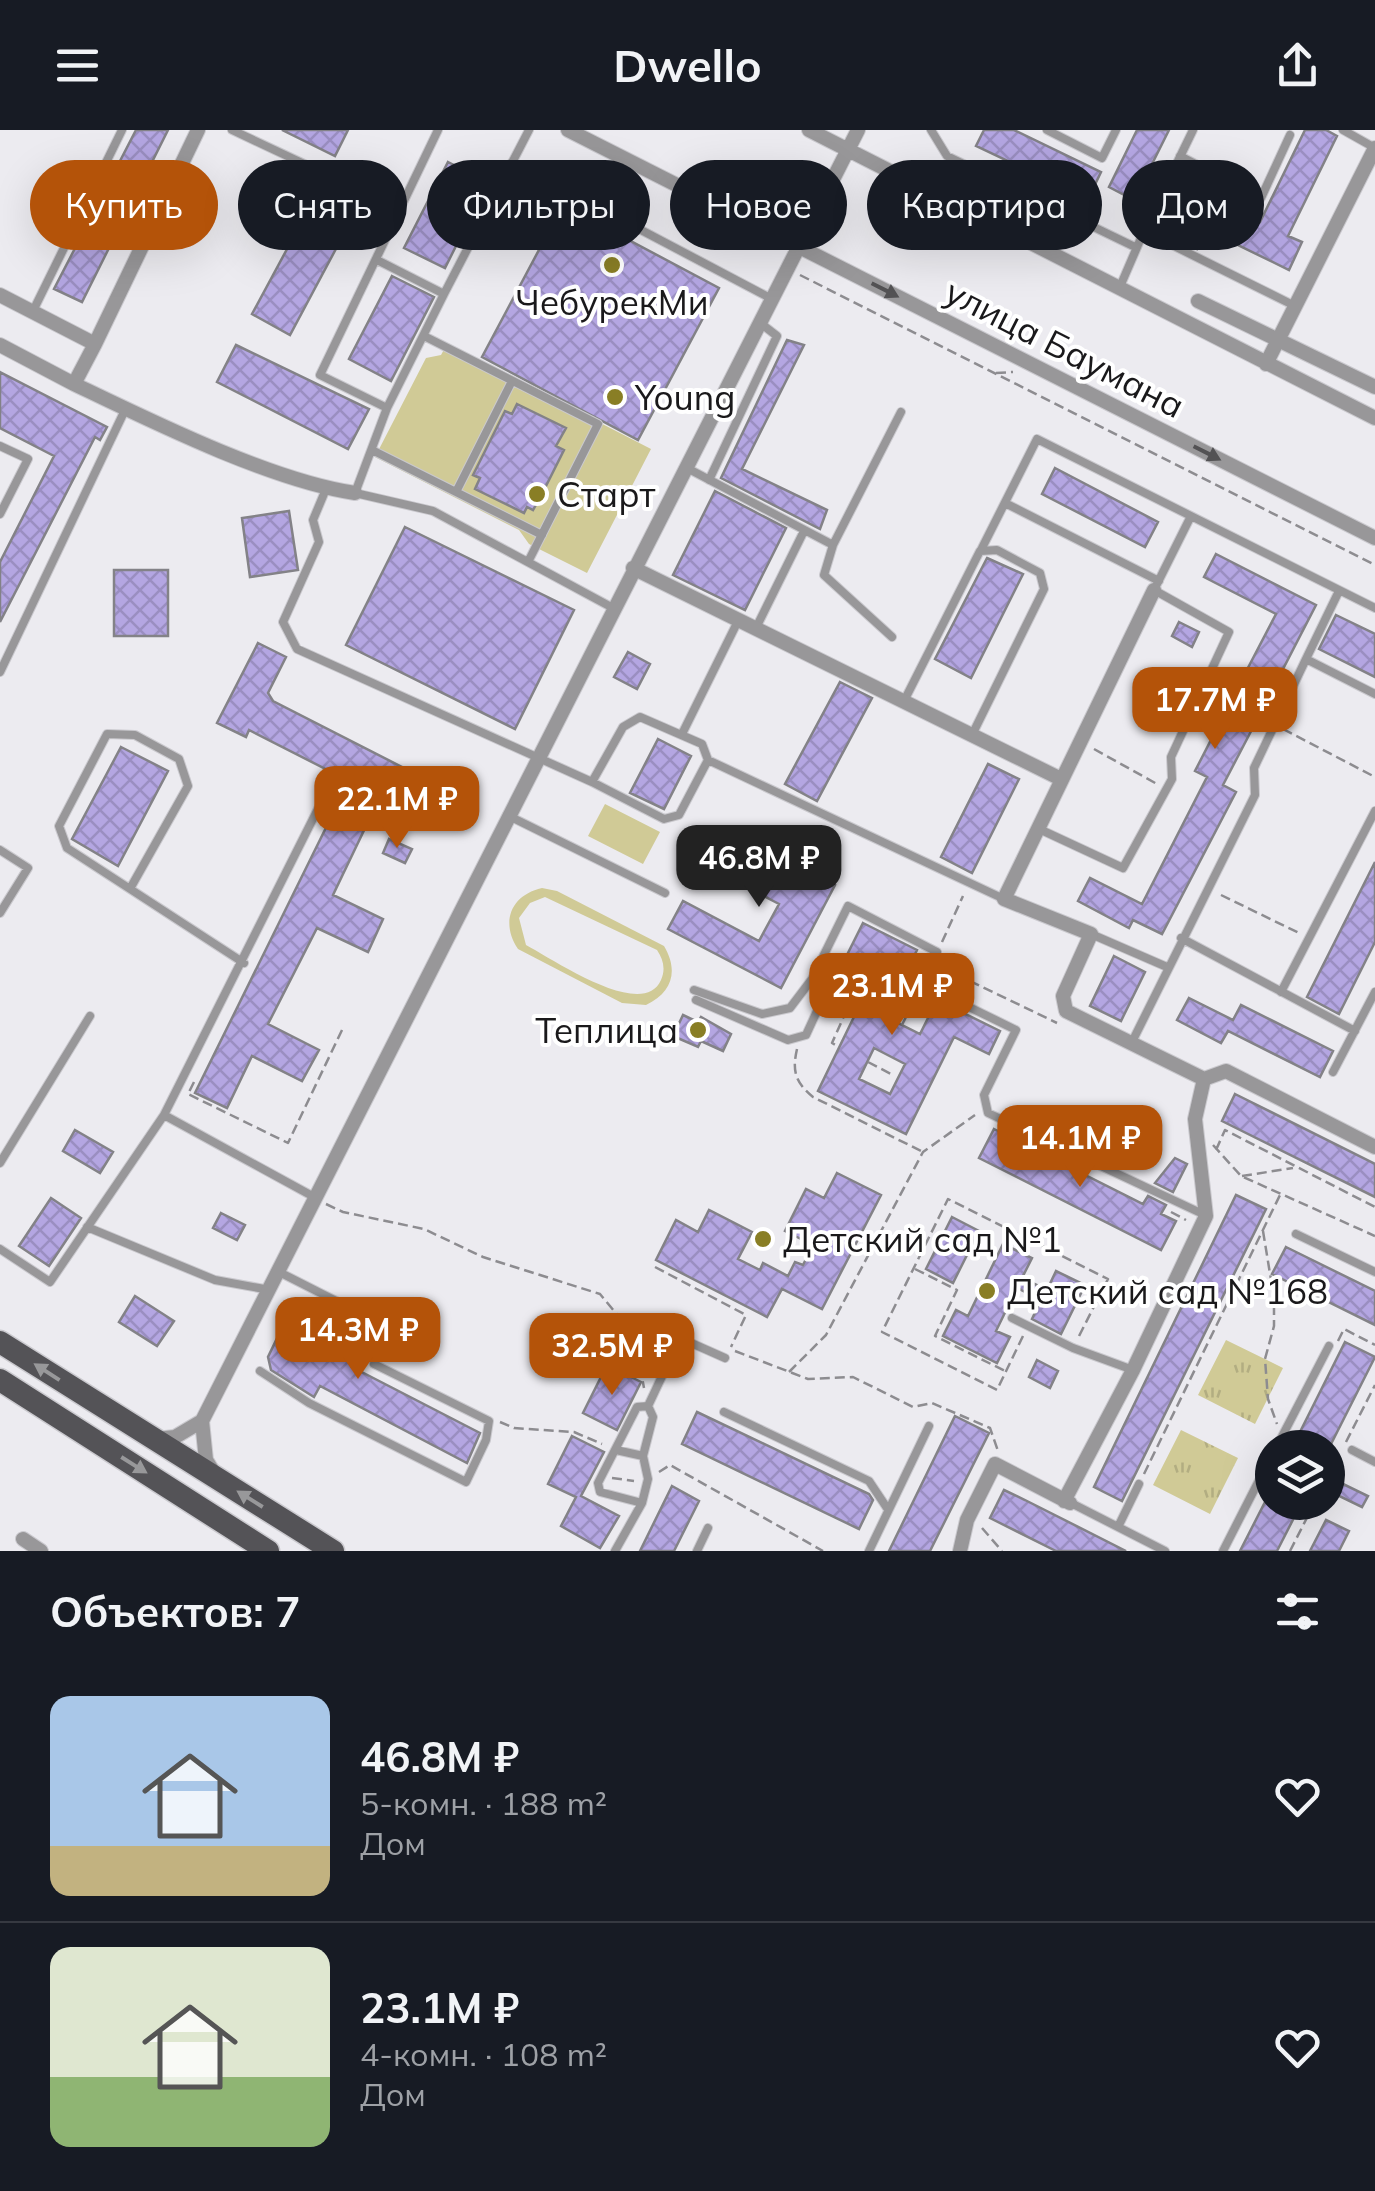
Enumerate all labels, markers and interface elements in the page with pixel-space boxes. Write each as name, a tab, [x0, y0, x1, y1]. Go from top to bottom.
text: Dwello	[613, 37, 762, 93]
icon: menu	[50, 38, 105, 93]
icon: share	[1270, 38, 1325, 93]
chip: Купить	[30, 160, 218, 250]
chip: Снять	[238, 160, 407, 250]
chip: Фильтры	[427, 160, 650, 250]
chip: Новое	[670, 160, 847, 250]
chip: Квартира	[867, 160, 1102, 250]
chip: Дом	[1122, 160, 1264, 250]
marker: ЧебурекМи	[601, 254, 623, 276]
street label: улица Баумана	[938, 269, 1192, 427]
place label: ЧебурекМи	[515, 280, 709, 324]
one-way arrow	[871, 281, 900, 298]
place label: Young	[634, 375, 735, 419]
marker: Young	[604, 386, 626, 408]
one-way arrow	[1192, 444, 1221, 461]
place label: Старт	[557, 472, 656, 516]
marker: Старт	[526, 483, 548, 505]
pin: 17.7M ₽	[1123, 667, 1307, 752]
text: 17.7M ₽	[1154, 679, 1276, 719]
pin: 22.1M ₽	[305, 766, 489, 851]
text: 22.1M ₽	[336, 778, 458, 818]
pin: 46.8M ₽	[667, 825, 851, 910]
text: 46.8M ₽	[698, 837, 820, 877]
pin: 23.1M ₽	[800, 953, 984, 1038]
text: 23.1M ₽	[831, 965, 953, 1005]
place label: Теплица	[535, 1008, 678, 1052]
marker: Теплица	[687, 1019, 709, 1041]
pin: 14.1M ₽	[988, 1105, 1172, 1190]
text: 14.1M ₽	[1019, 1117, 1141, 1157]
place label: Детский сад №1	[783, 1217, 1062, 1261]
marker: Детский сад №1	[752, 1228, 774, 1250]
place label: Детский сад №168	[1007, 1269, 1328, 1313]
marker: Детский сад №168	[976, 1280, 998, 1302]
pin: 14.3M ₽	[266, 1297, 450, 1382]
text: 14.3M ₽	[297, 1309, 419, 1349]
pin: 32.5M ₽	[520, 1313, 704, 1398]
text: 32.5M ₽	[551, 1325, 673, 1365]
one-way arrow	[33, 1364, 61, 1382]
map controls	[1255, 1430, 1345, 1520]
button: layers	[1255, 1430, 1345, 1520]
one-way arrow	[120, 1456, 148, 1474]
one-way arrow	[237, 1490, 264, 1508]
icon: filters	[1270, 1584, 1325, 1639]
text: Объектов: 7	[50, 1585, 300, 1638]
text: 46.8M ₽	[360, 1730, 519, 1783]
icon: home	[130, 1736, 250, 1856]
icon: heart	[1270, 1769, 1325, 1824]
text: 5-комн. · 188 m²	[360, 1783, 607, 1823]
text: Дом	[360, 1823, 426, 1863]
text: 23.1M ₽	[360, 1981, 519, 2034]
icon: home	[130, 1987, 250, 2107]
icon: heart	[1270, 2020, 1325, 2075]
text: 4-комн. · 108 m²	[360, 2034, 607, 2074]
text: Дом	[360, 2074, 426, 2114]

